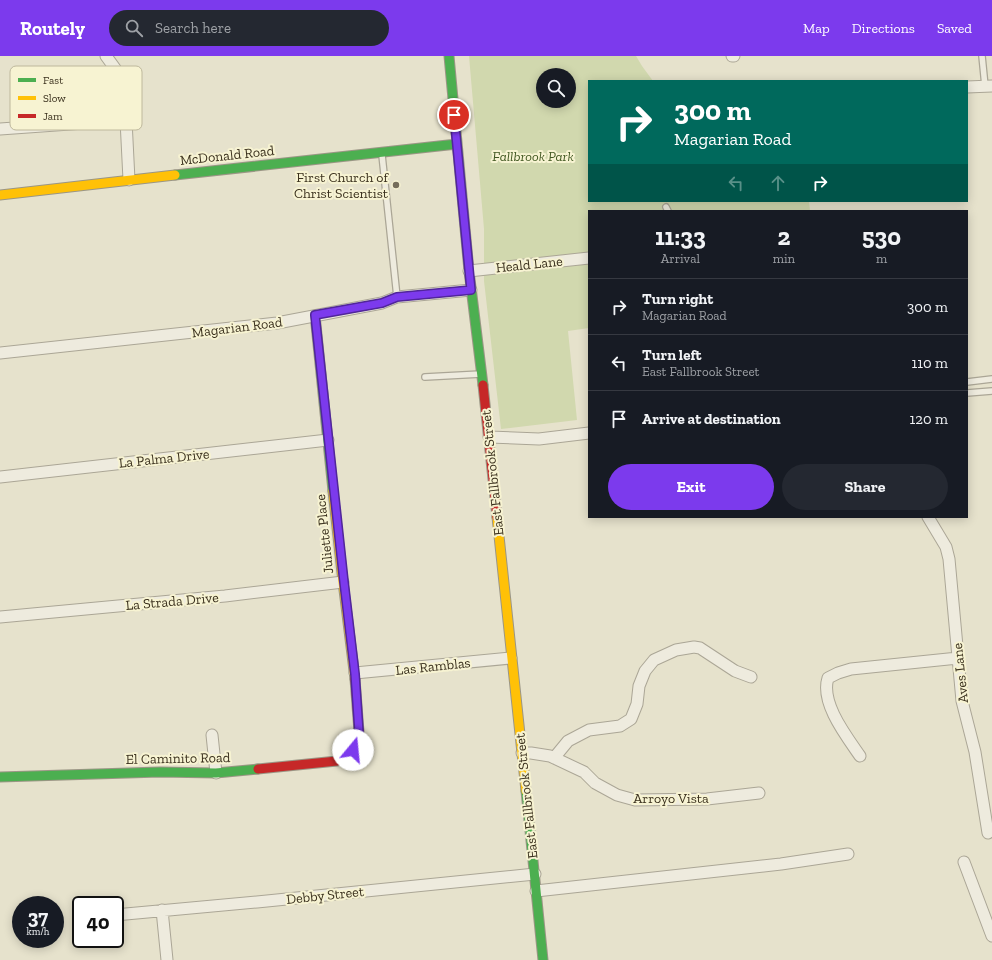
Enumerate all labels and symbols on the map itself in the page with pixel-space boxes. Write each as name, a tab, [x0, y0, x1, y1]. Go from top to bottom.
legend	[10, 66, 142, 130]
text: Fast	[43, 74, 64, 87]
text: Slow	[43, 92, 66, 105]
pin	[437, 98, 471, 132]
text: Jam	[43, 110, 63, 123]
street label: McDonald Road	[179, 142, 275, 169]
park label: Fallbrook Park	[492, 148, 574, 165]
place label: First Church of Christ Scientist	[294, 169, 390, 202]
marker: First Church of Christ Scientist	[391, 180, 401, 190]
street label: Heald Lane	[495, 252, 564, 276]
street label: Magarian Road	[191, 313, 284, 341]
street label: East Fallbrook Street	[477, 408, 508, 537]
street label: La Palma Drive	[118, 445, 211, 472]
street label: Juliette Place	[312, 493, 337, 575]
street label: La Strada Drive	[125, 589, 220, 614]
street label: Aves Lane	[949, 642, 972, 704]
street label: Las Ramblas	[395, 654, 471, 679]
position arrow	[332, 729, 374, 771]
street label: East Fallbrook Street	[511, 731, 542, 860]
street label: El Caminito Road	[126, 749, 231, 768]
street label: Arroyo Vista	[633, 790, 709, 807]
street label: Debby Street	[285, 883, 366, 908]
speed limit sign: 40	[72, 896, 124, 948]

